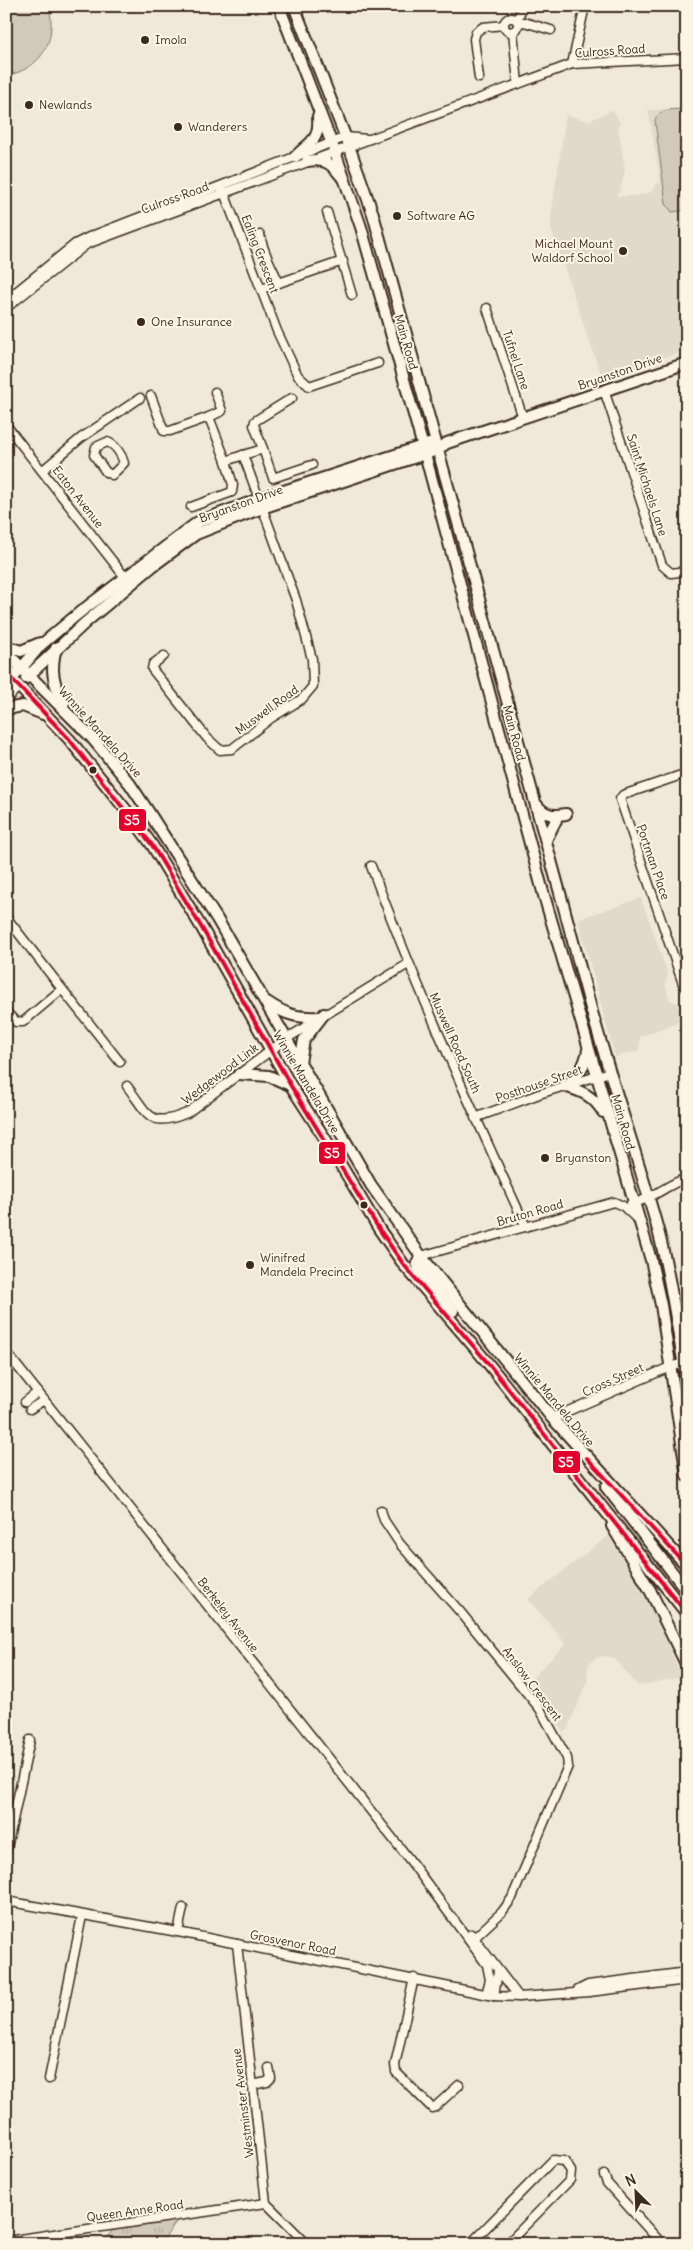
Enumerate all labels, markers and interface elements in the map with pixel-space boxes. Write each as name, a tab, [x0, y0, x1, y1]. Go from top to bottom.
place label: Imola	[155, 32, 187, 47]
marker: Imola	[139, 34, 151, 46]
street label: Culross Road	[574, 41, 646, 60]
place label: Newlands	[39, 97, 92, 112]
marker: Newlands	[23, 99, 35, 111]
place label: Wanderers	[188, 119, 247, 134]
marker: Wanderers	[172, 121, 184, 133]
street label: Culross Road	[139, 178, 211, 217]
place label: Software AG	[407, 208, 475, 223]
marker: Software AG	[391, 210, 403, 222]
street label: Ealing Crescent	[239, 212, 282, 295]
place label: Michael Mount Waldorf School	[532, 236, 613, 265]
marker: Michael Mount Waldorf School	[617, 245, 629, 257]
street label: Main Road	[391, 312, 422, 371]
place label: One Insurance	[151, 314, 232, 329]
marker: One Insurance	[135, 316, 147, 328]
street label: Tufnel Lane	[500, 328, 533, 392]
street label: Bryanston Drive	[576, 350, 664, 393]
street label: Saint Michaels Lane	[624, 432, 671, 538]
street label: Eaton Avenue	[50, 463, 107, 531]
street label: Bryanston Drive	[197, 481, 285, 526]
street label: Muswell Road	[232, 682, 301, 738]
street label: Winnie Mandela Drive	[56, 683, 145, 780]
street label: Main Road	[500, 703, 529, 762]
unlabelled marker	[88, 765, 98, 775]
line badge: S5	[118, 808, 147, 832]
text: S5	[124, 811, 140, 829]
street label: Portman Place	[634, 822, 673, 902]
street label: Muswell Road South	[427, 990, 484, 1096]
street label: Winnie Mandela Drive	[270, 1028, 343, 1136]
street label: Wedgewood Link	[178, 1040, 261, 1107]
street label: Posthouse Street	[494, 1062, 584, 1105]
street label: Main Road	[608, 1092, 639, 1151]
line badge: S5	[318, 1141, 346, 1165]
text: S5	[324, 1144, 340, 1162]
place label: Bryanston	[555, 1150, 612, 1165]
marker: Bryanston	[539, 1152, 551, 1164]
street label: Bruton Road	[495, 1196, 565, 1229]
unlabelled marker	[359, 1200, 369, 1210]
place label: Winifred Mandela Precinct	[260, 1250, 353, 1279]
marker: Winifred Mandela Precinct	[244, 1259, 256, 1271]
street label: Winnie Mandela Drive	[511, 1350, 598, 1449]
street label: Cross Street	[580, 1359, 646, 1400]
line badge: S5	[552, 1450, 581, 1474]
text: S5	[558, 1453, 574, 1471]
street label: Berkeley Avenue	[195, 1574, 262, 1655]
street label: Anslow Crescent	[500, 1643, 565, 1724]
street label: Grosvenor Road	[249, 1927, 337, 1958]
street label: Westminster Avenue	[228, 2047, 257, 2159]
north arrow	[610, 2168, 660, 2218]
text: N	[623, 2170, 639, 2190]
street label: Queen Anne Road	[85, 2196, 184, 2225]

